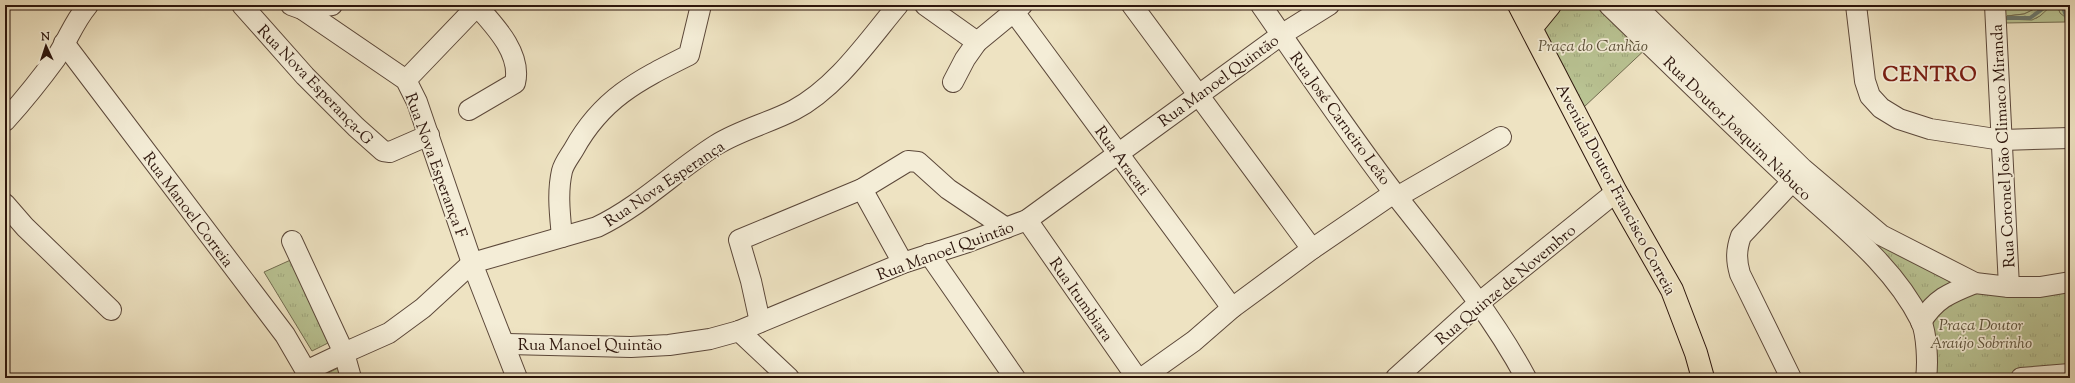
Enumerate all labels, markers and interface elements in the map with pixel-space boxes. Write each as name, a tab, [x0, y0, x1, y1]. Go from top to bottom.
street label: Rua Nova Esperança-G	[251, 21, 378, 151]
street label: Rua Coronel João Climaco Miranda	[1987, 23, 2022, 268]
north arrow	[26, 26, 66, 66]
text: N	[40, 29, 51, 45]
street label: Rua Manoel Quintão	[1154, 30, 1285, 134]
park label: Praça do Canhão	[1538, 36, 1648, 59]
street label: Rua José Carneiro Leão	[1283, 48, 1395, 191]
street label: Rua Doutor Joaquim Nabuco	[1657, 52, 1816, 207]
district label: CENTRO	[1882, 62, 1978, 91]
street label: Avenida Doutor Francisco Correia	[1549, 80, 1681, 301]
street label: Rua Nova Esperança F	[398, 90, 472, 242]
street label: Rua Aracati	[1088, 122, 1154, 201]
street label: Rua Nova Esperança	[601, 136, 731, 234]
street label: Rua Manoel Correia	[136, 148, 238, 273]
street label: Rua Manoel Quintão	[874, 217, 1018, 288]
street label: Rua Quinze de Novembro	[1431, 220, 1582, 352]
street label: Rua Itumbiara	[1042, 254, 1118, 348]
park label: Praça Doutor Araújo Sobrinho	[1930, 315, 2032, 356]
street label: Rua Manoel Quintão	[518, 335, 662, 358]

